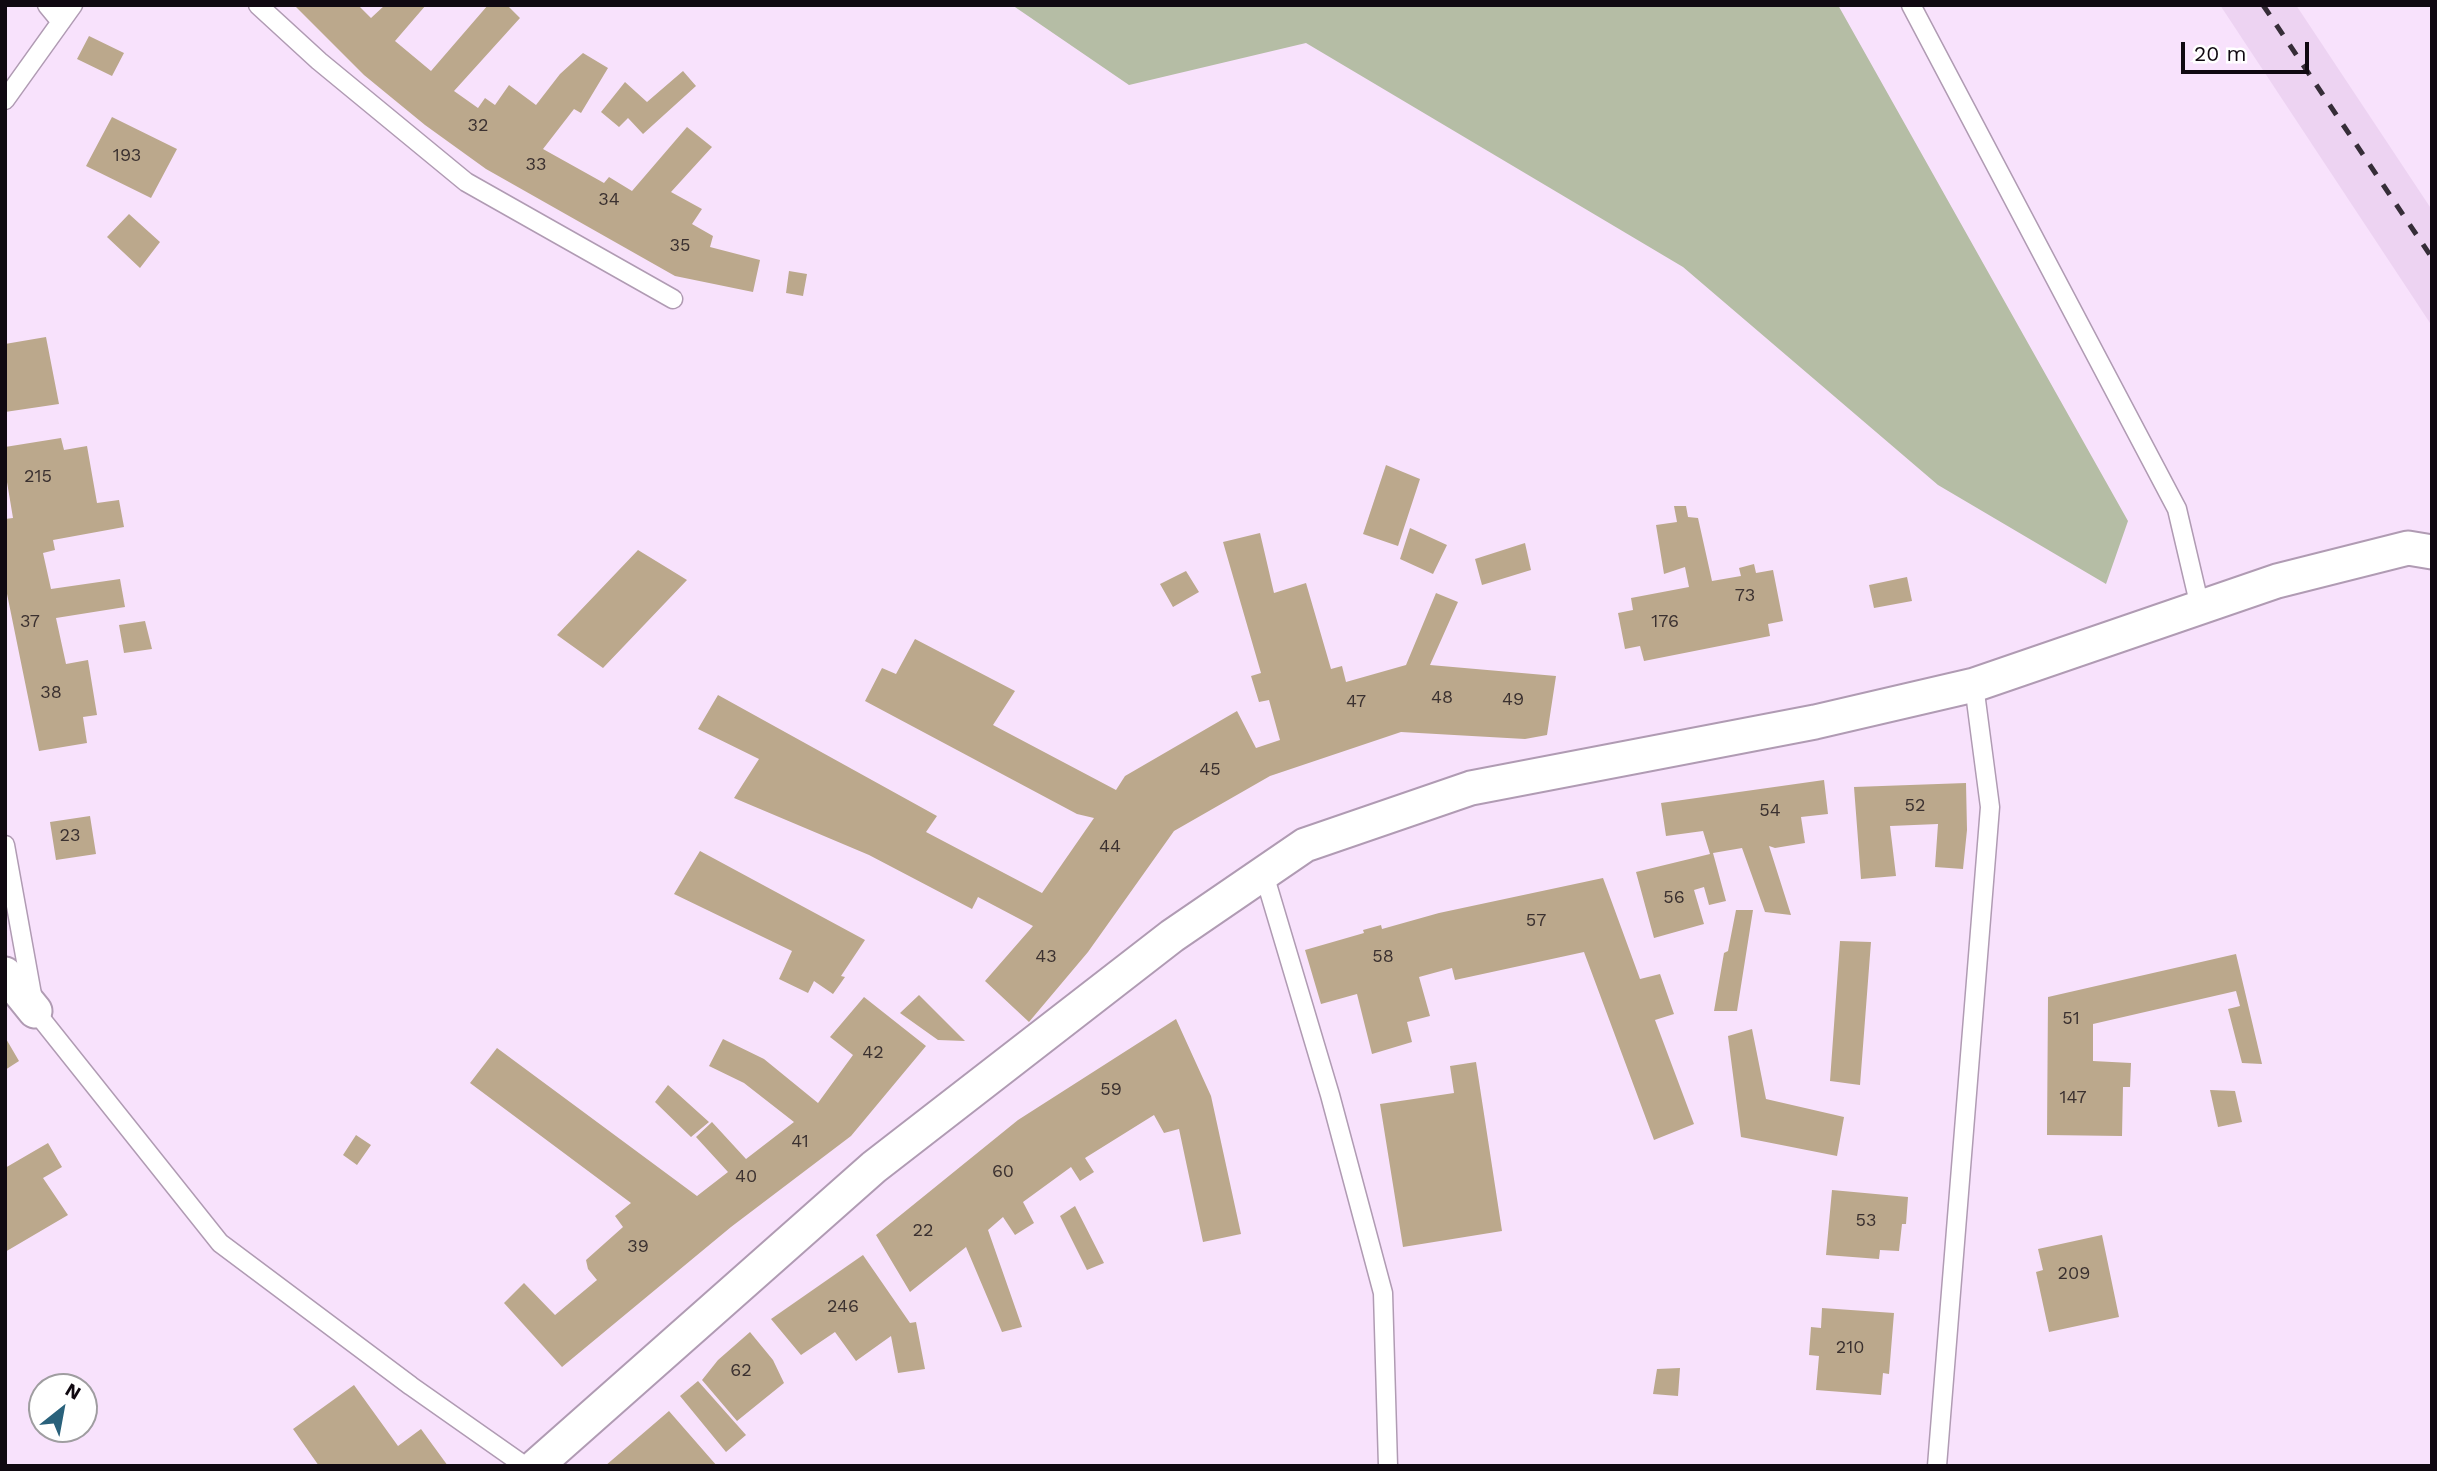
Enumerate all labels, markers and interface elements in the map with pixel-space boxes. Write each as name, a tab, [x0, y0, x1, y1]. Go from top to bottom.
scale bar	[2185, 28, 2313, 72]
text: 20 m	[2194, 41, 2246, 66]
house number: 32	[468, 115, 488, 137]
house number: 193	[113, 145, 141, 167]
house number: 33	[526, 154, 546, 176]
house number: 34	[598, 189, 620, 211]
house number: 35	[670, 235, 690, 257]
house number: 215	[24, 466, 52, 488]
house number: 73	[1735, 585, 1755, 607]
house number: 37	[20, 611, 40, 633]
house number: 176	[1651, 611, 1679, 633]
house number: 38	[40, 682, 62, 704]
house number: 48	[1431, 687, 1453, 709]
house number: 49	[1502, 689, 1524, 711]
house number: 47	[1346, 691, 1366, 713]
house number: 45	[1199, 759, 1221, 781]
house number: 52	[1905, 795, 1925, 817]
house number: 54	[1759, 800, 1781, 822]
house number: 23	[60, 825, 80, 847]
house number: 44	[1099, 836, 1121, 858]
house number: 56	[1663, 887, 1685, 909]
house number: 57	[1526, 910, 1546, 932]
house number: 43	[1035, 946, 1057, 968]
house number: 58	[1372, 946, 1394, 968]
house number: 51	[2062, 1008, 2080, 1030]
house number: 42	[862, 1042, 884, 1064]
house number: 59	[1100, 1079, 1122, 1101]
house number: 147	[2059, 1087, 2087, 1109]
house number: 41	[791, 1131, 809, 1153]
house number: 60	[992, 1161, 1014, 1183]
house number: 40	[735, 1166, 757, 1188]
house number: 53	[1856, 1210, 1876, 1232]
house number: 22	[913, 1220, 933, 1242]
house number: 39	[627, 1236, 649, 1258]
house number: 209	[2058, 1263, 2090, 1285]
house number: 246	[827, 1296, 859, 1318]
house number: 210	[1836, 1337, 1864, 1359]
house number: 62	[730, 1360, 752, 1382]
north arrow	[28, 1373, 98, 1443]
text: N	[61, 1378, 85, 1405]

